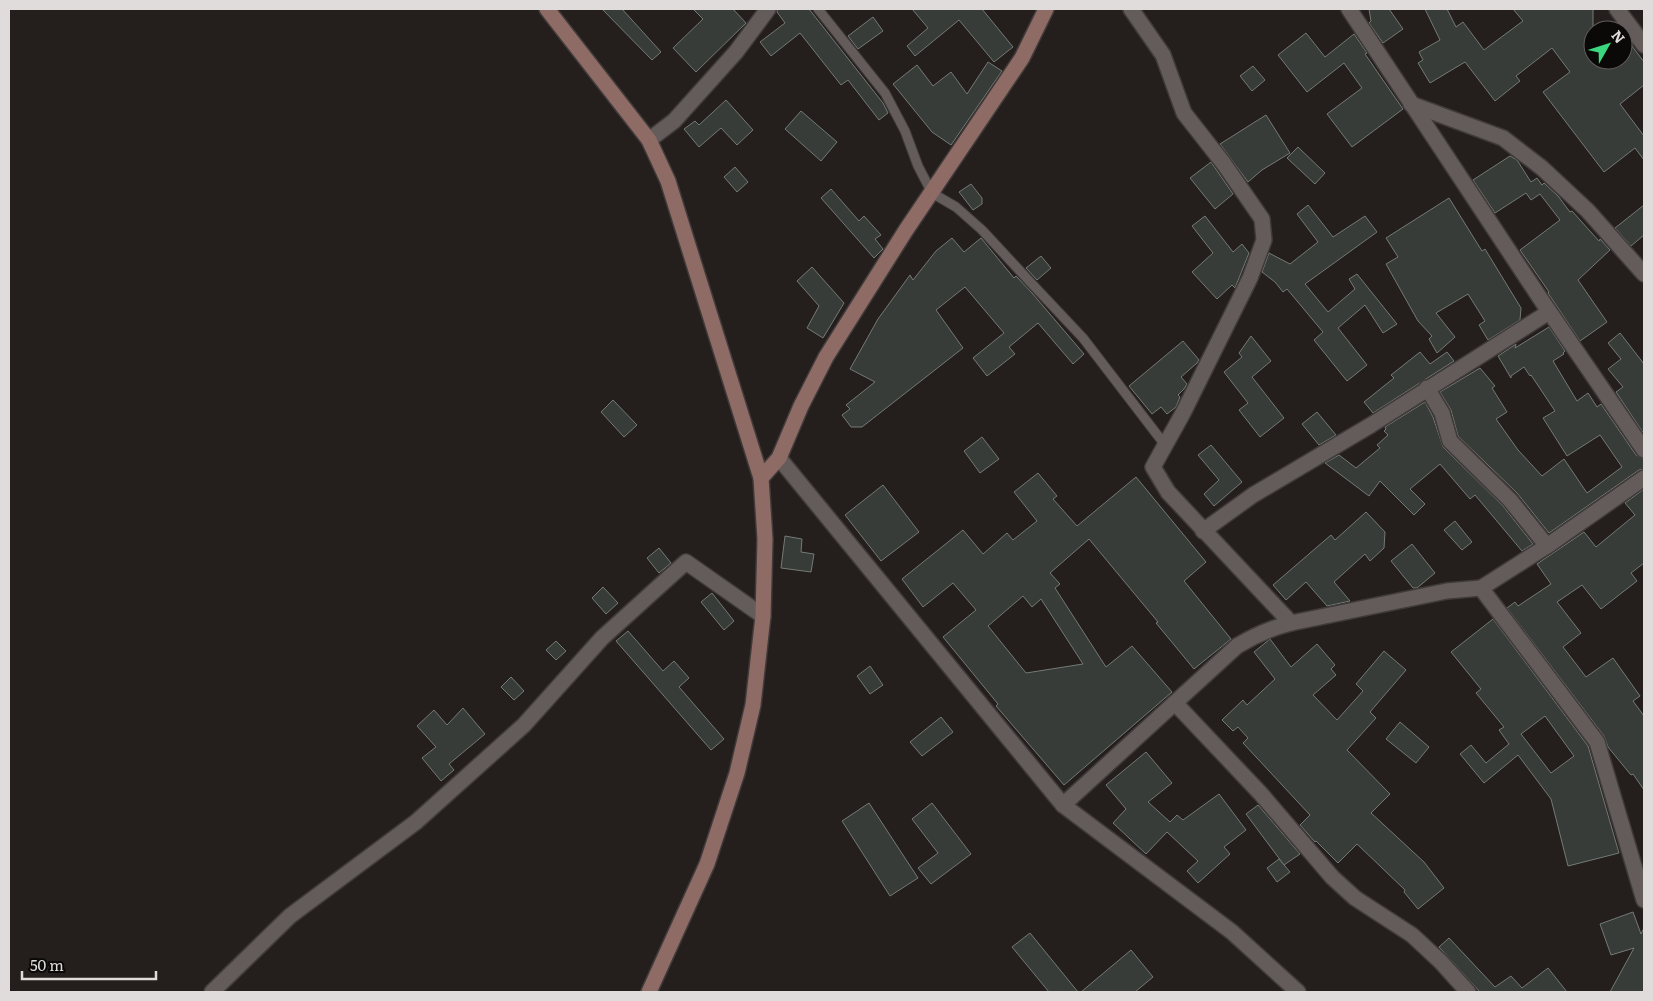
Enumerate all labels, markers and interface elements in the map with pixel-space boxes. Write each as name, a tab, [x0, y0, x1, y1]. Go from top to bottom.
north arrow	[1583, 20, 1633, 70]
text: N	[1607, 25, 1631, 47]
scale bar	[22, 948, 156, 980]
text: 50 m	[30, 953, 64, 976]

